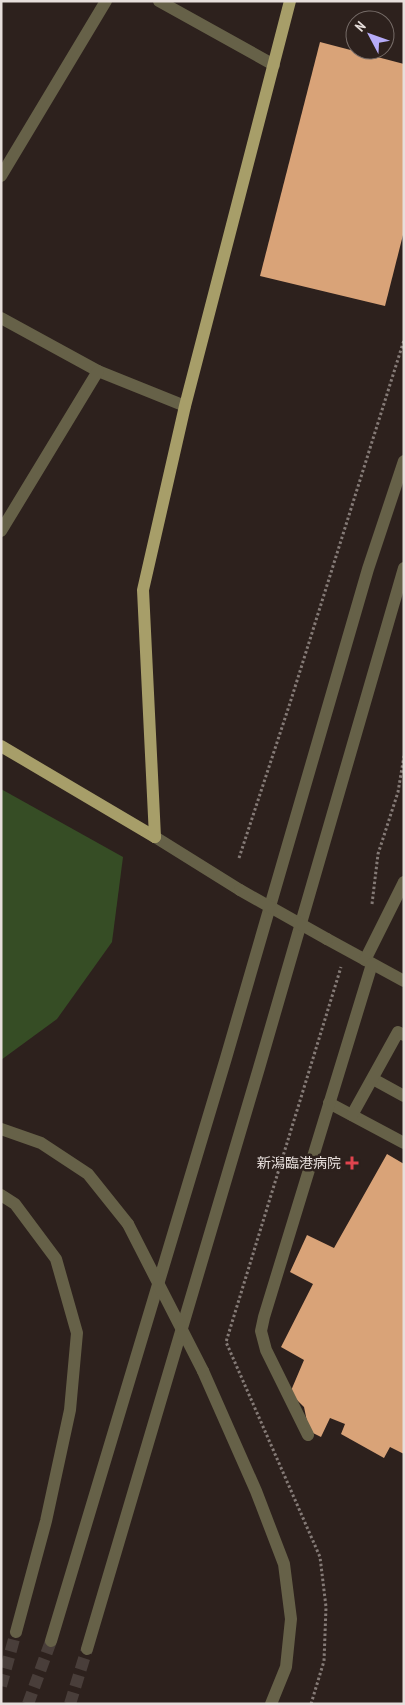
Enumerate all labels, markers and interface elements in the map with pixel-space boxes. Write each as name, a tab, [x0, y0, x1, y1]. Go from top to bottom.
north arrow	[345, 10, 395, 60]
text: N	[351, 18, 369, 35]
place label: 新潟臨港病院	[257, 1154, 341, 1172]
marker: 新潟臨港病院	[345, 1156, 359, 1170]

